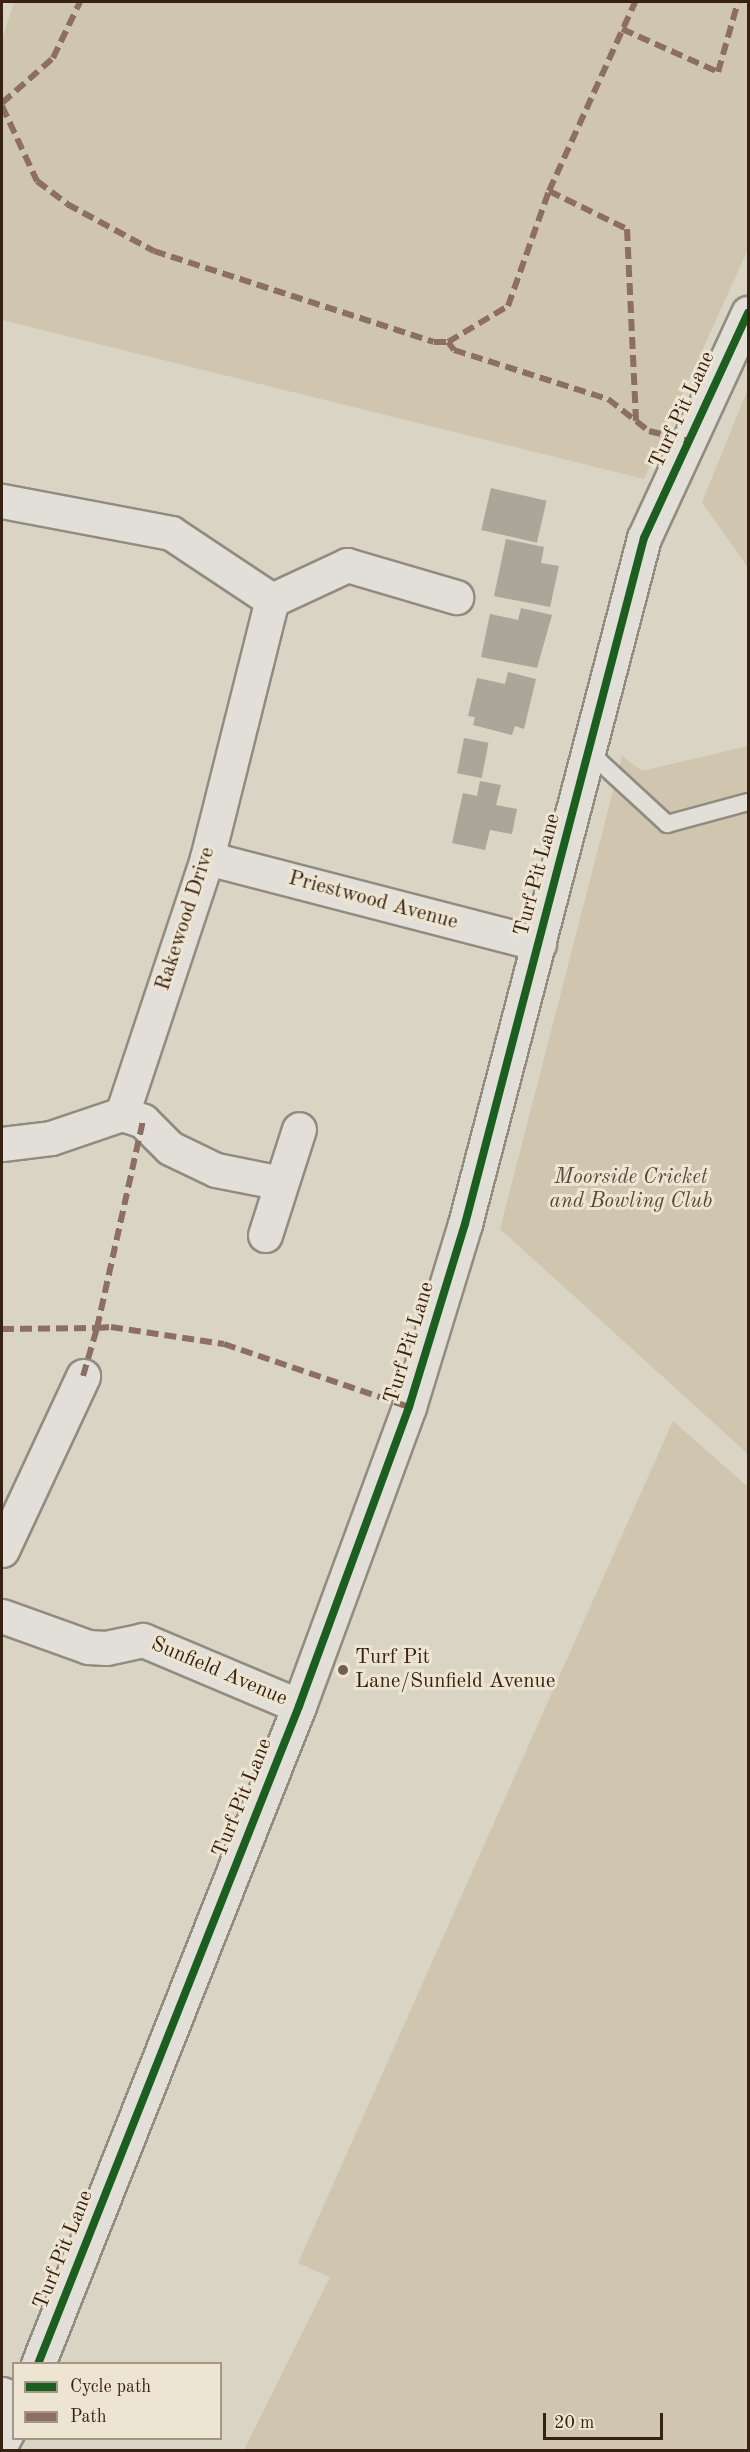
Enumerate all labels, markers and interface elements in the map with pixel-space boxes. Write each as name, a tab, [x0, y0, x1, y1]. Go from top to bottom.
street label: Turf Pit Lane	[645, 347, 721, 473]
street label: Turf Pit Lane	[509, 811, 567, 939]
street label: Rakewood Drive	[151, 844, 221, 994]
street label: Priestwood Avenue	[286, 866, 460, 936]
park label: Moorside Cricket and Bowling Club	[550, 1165, 712, 1215]
street label: Turf Pit Lane	[379, 1279, 441, 1407]
street label: Sunfield Avenue	[147, 1632, 291, 1712]
place label: Turf Pit Lane/Sunfield Avenue	[355, 1645, 555, 1695]
marker: Turf Pit Lane/Sunfield Avenue	[336, 1663, 350, 1677]
street label: Turf Pit Lane	[208, 1735, 278, 1861]
street label: Turf Pit Lane	[29, 2187, 99, 2313]
legend	[12, 2362, 222, 2440]
text: Cycle path	[70, 2378, 151, 2396]
scale bar	[546, 2401, 666, 2439]
text: Path	[70, 2408, 106, 2426]
text: 20 m	[554, 2414, 594, 2432]

